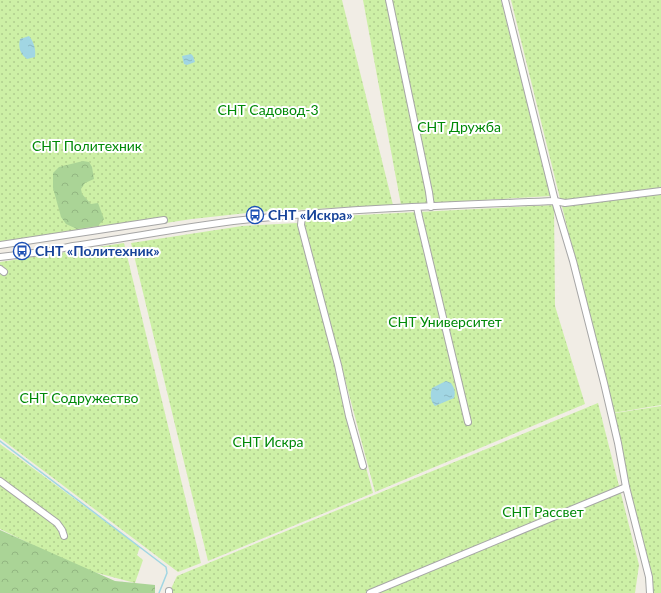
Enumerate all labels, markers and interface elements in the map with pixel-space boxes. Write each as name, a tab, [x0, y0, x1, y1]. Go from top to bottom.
park label: СНТ Садовод-3	[217, 101, 319, 118]
park label: СНТ Дружба	[417, 118, 501, 135]
park label: СНТ Политехник	[32, 137, 143, 154]
bus stop icon: СНТ «Искра»	[245, 205, 265, 225]
place label: СНТ «Искра»	[268, 206, 353, 223]
bus stop icon: СНТ «Политехник»	[12, 241, 32, 261]
place label: СНТ «Политехник»	[35, 242, 160, 259]
park label: СНТ Университет	[388, 313, 502, 330]
park label: СНТ Содружество	[19, 389, 139, 406]
park label: СНТ Искра	[232, 433, 304, 450]
park label: СНТ Рассвет	[502, 503, 584, 520]

